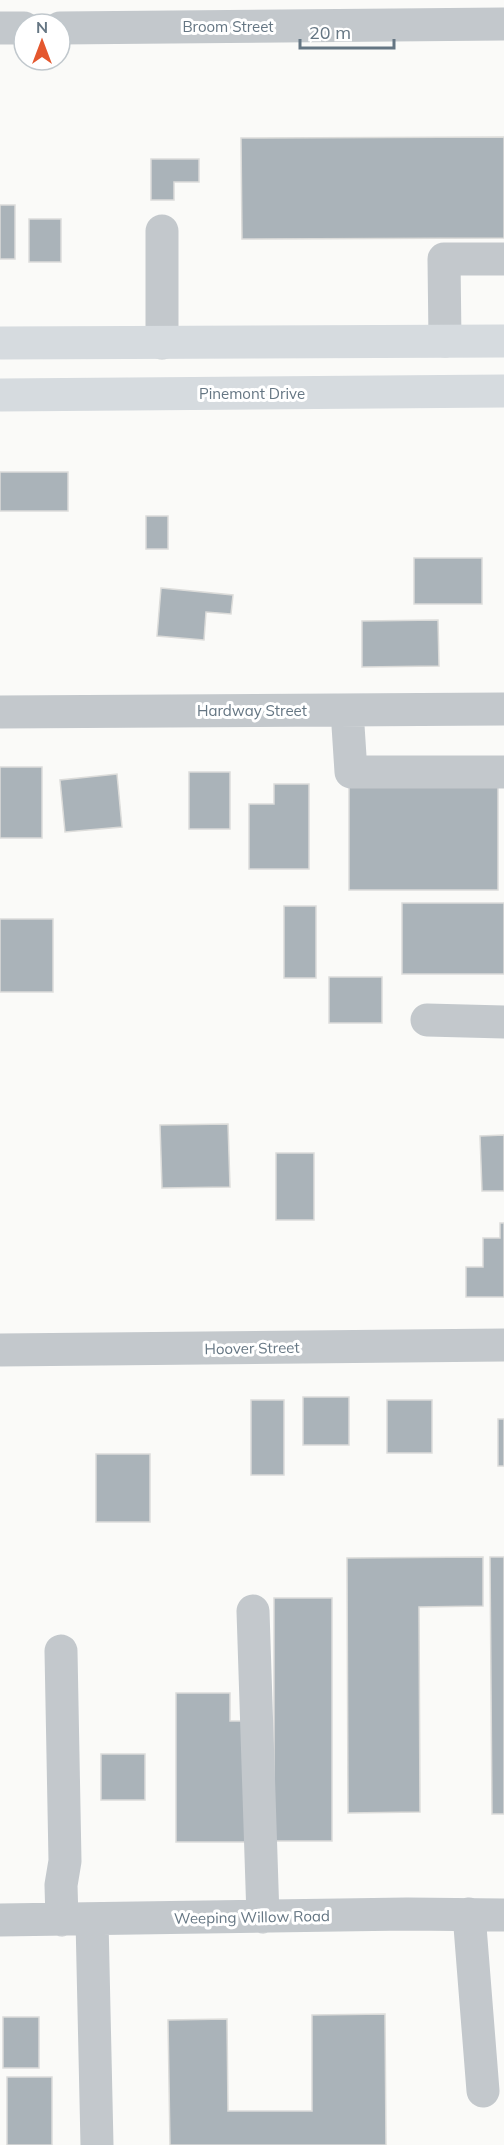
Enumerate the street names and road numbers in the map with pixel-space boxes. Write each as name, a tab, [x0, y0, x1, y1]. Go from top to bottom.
street label: Broom Street	[182, 17, 274, 36]
street label: Pinemont Drive	[199, 384, 305, 403]
street label: Hardway Street	[197, 701, 307, 720]
street label: Hoover Street	[204, 1338, 300, 1358]
street label: Weeping Willow Road	[174, 1906, 330, 1928]

